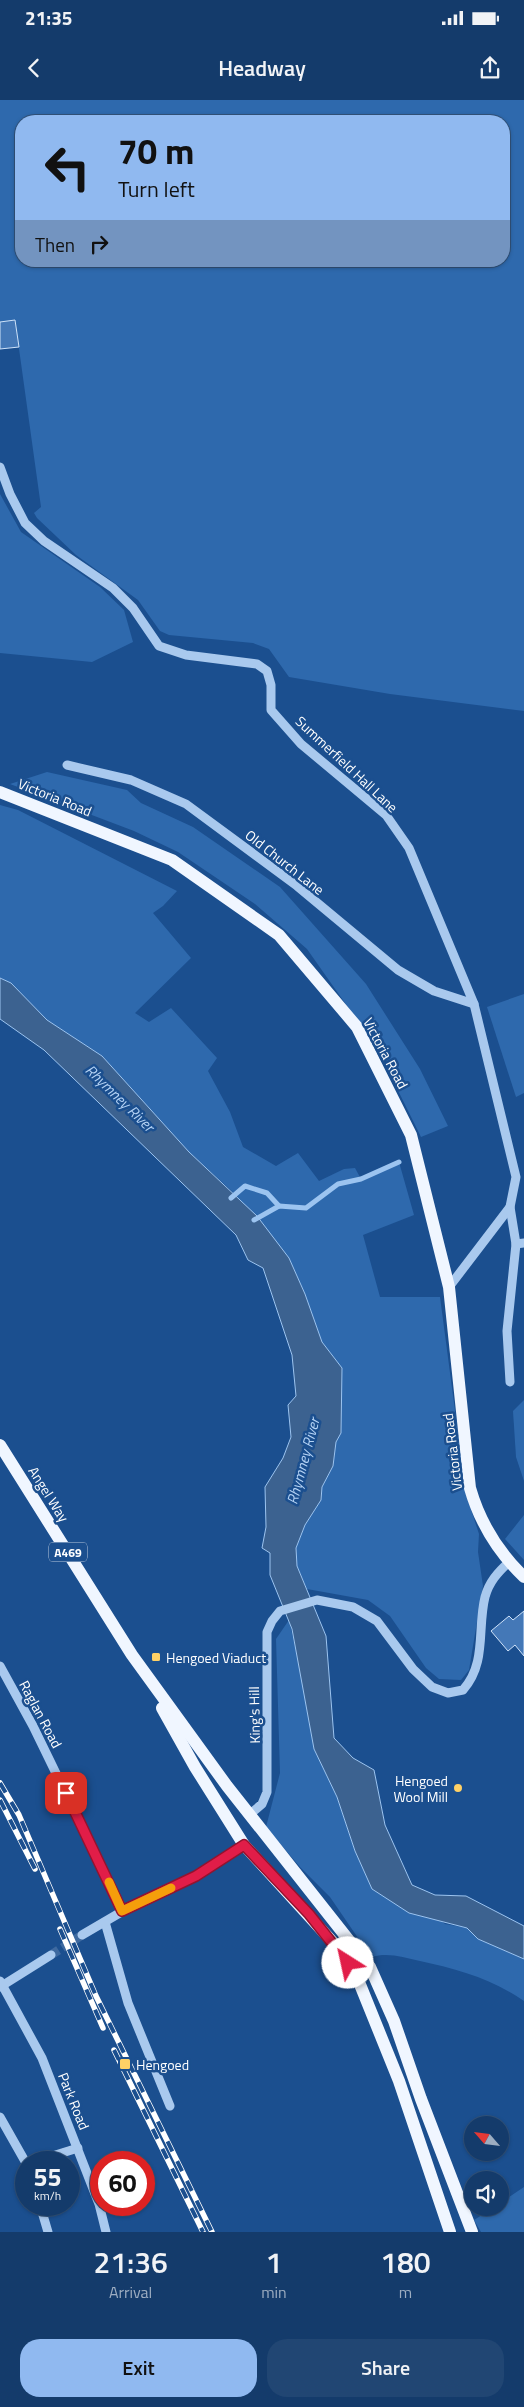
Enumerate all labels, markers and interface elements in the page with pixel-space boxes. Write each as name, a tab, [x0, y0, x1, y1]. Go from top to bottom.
text: 21:35	[25, 3, 72, 32]
text: Headway	[218, 51, 306, 85]
icon: back	[20, 54, 48, 82]
icon: share	[476, 54, 504, 82]
text: 70 m	[118, 124, 194, 178]
icon: left	[35, 135, 100, 200]
text: Turn left	[118, 172, 195, 206]
text: Then	[35, 230, 75, 259]
icon: right	[85, 230, 113, 258]
street label: Summerfield Hall Lane	[291, 711, 403, 817]
street label: Victoria Road	[15, 773, 95, 821]
street label: Old Church Lane	[241, 824, 329, 900]
street label: Victoria Road	[358, 1014, 414, 1092]
water label: Rhymney River	[80, 1059, 161, 1139]
street label: Victoria Road	[437, 1412, 467, 1492]
water label: Rhymney River	[280, 1413, 326, 1507]
street label: Angel Way	[24, 1462, 75, 1526]
road number: A469	[49, 1542, 87, 1561]
place label: Hengoed Viaduct	[166, 1647, 266, 1668]
marker: Hengoed Viaduct	[150, 1651, 162, 1663]
street label: Raglan Road	[14, 1676, 68, 1752]
street label: King's Hill	[243, 1686, 265, 1744]
place label: Hengoed Wool Mill	[393, 1770, 448, 1807]
pin	[45, 1772, 87, 1814]
icon: arrive	[52, 1779, 80, 1807]
marker: Hengoed Wool Mill	[452, 1782, 464, 1794]
position arrow	[321, 1936, 373, 1988]
place label: Hengoed	[136, 2054, 189, 2075]
marker: Hengoed	[118, 2057, 132, 2071]
street label: Park Road	[53, 2069, 95, 2133]
north arrow	[464, 2116, 509, 2161]
map controls	[464, 2116, 509, 2216]
speed limit sign: 60	[90, 2151, 155, 2216]
text: 55	[33, 2158, 62, 2196]
button: sound	[464, 2171, 509, 2216]
text: km/h	[34, 2186, 61, 2205]
text: 21:36	[93, 2239, 168, 2285]
text: 1	[266, 2239, 282, 2285]
text: 180	[380, 2239, 431, 2285]
text: Arrival	[109, 2280, 152, 2304]
text: min	[261, 2280, 287, 2304]
text: m	[399, 2280, 412, 2304]
button: Exit	[20, 2339, 257, 2397]
button: Share	[267, 2339, 504, 2397]

